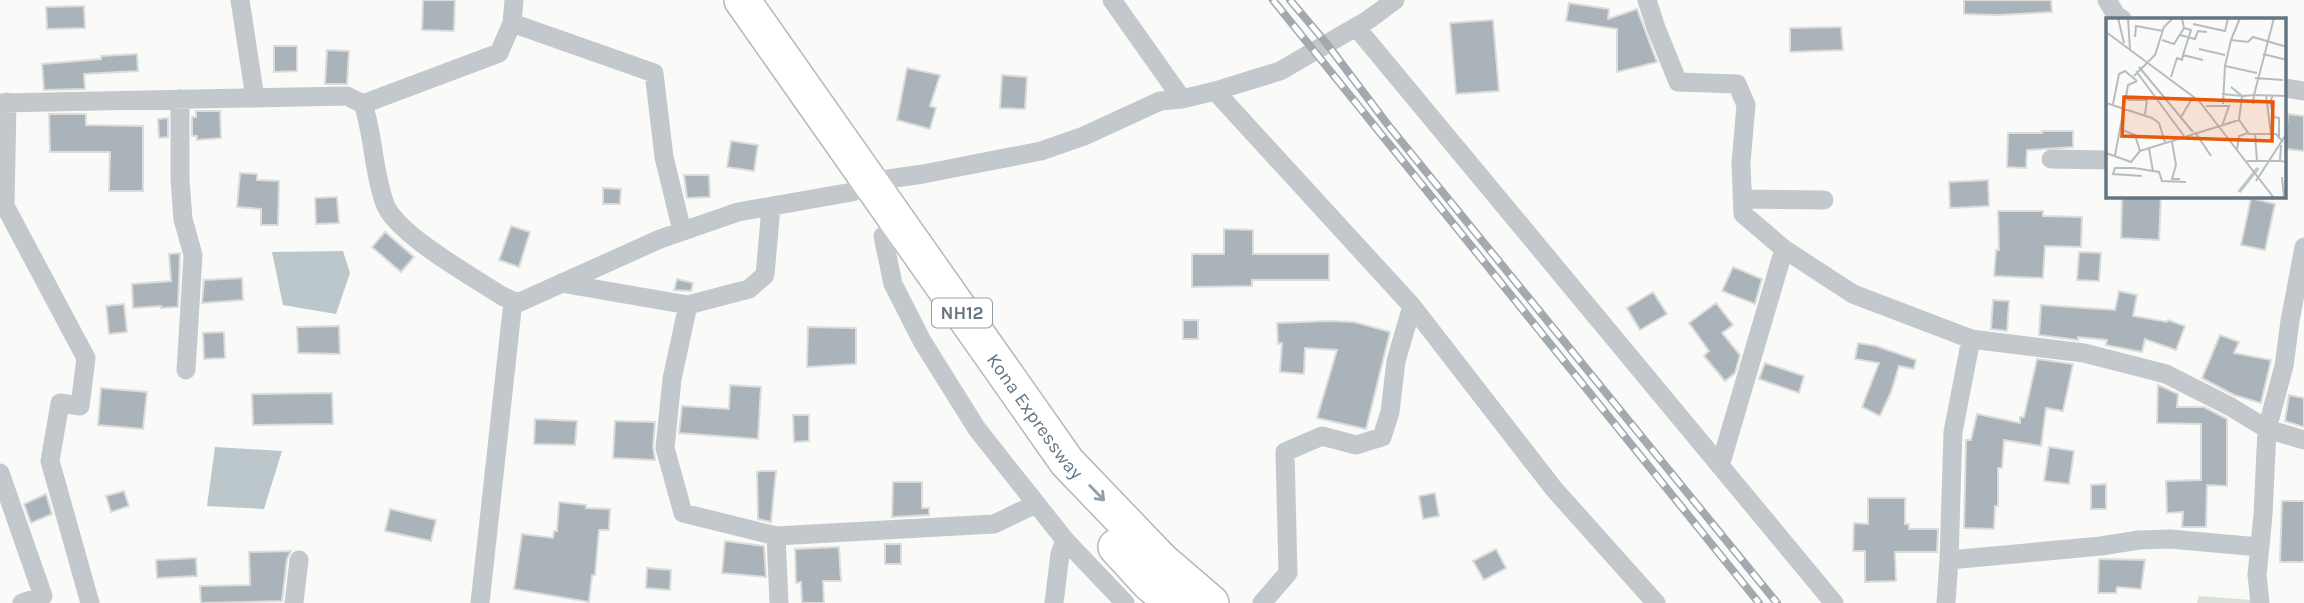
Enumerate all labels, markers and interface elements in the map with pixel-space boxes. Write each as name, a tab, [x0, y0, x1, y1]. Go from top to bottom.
inset map	[2106, 18, 2286, 198]
road number: NH12	[932, 298, 992, 328]
street label: Kona Expressway	[982, 349, 1087, 484]
one-way arrow	[1088, 484, 1105, 501]

